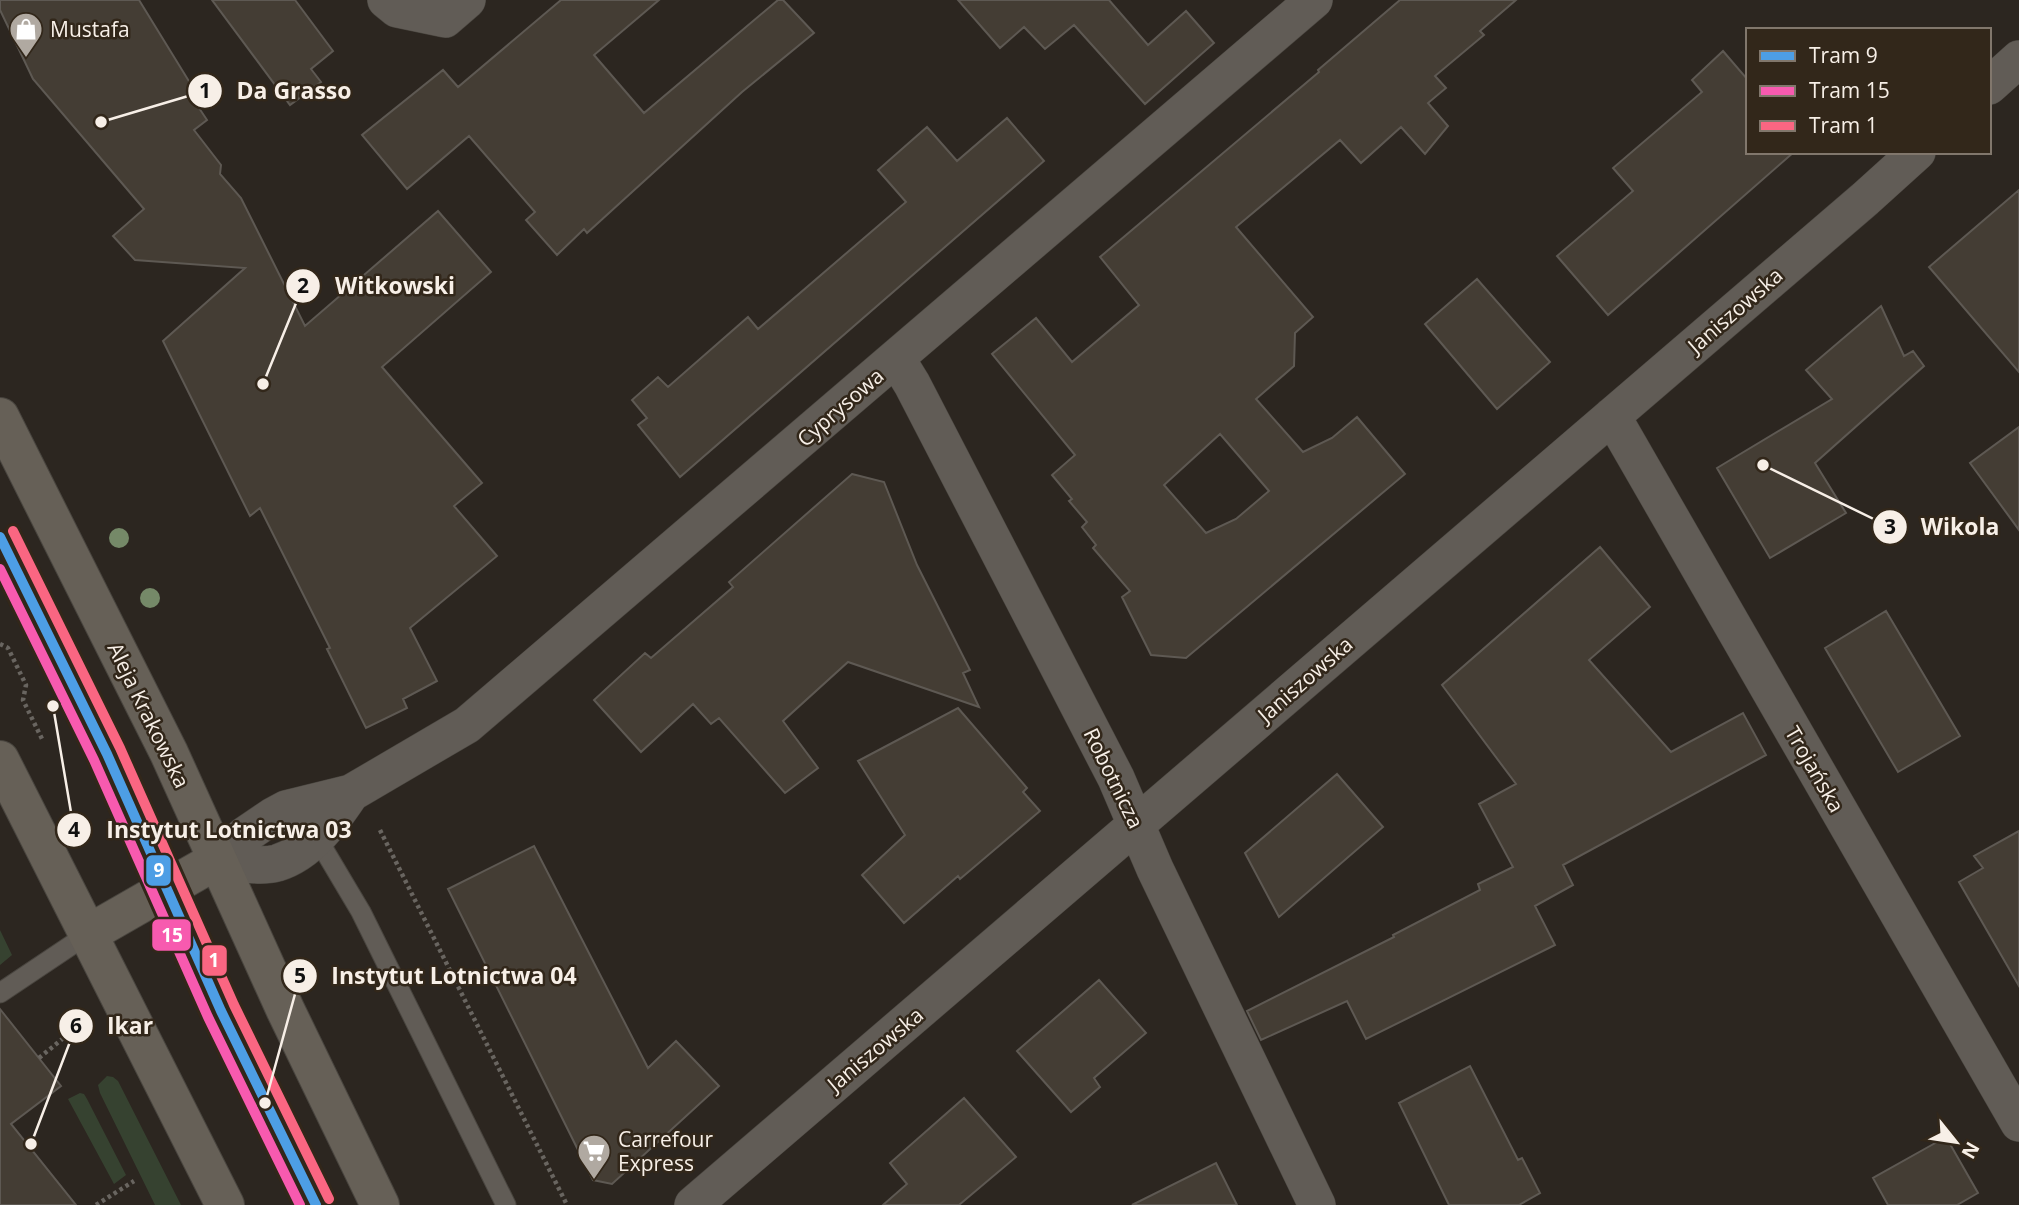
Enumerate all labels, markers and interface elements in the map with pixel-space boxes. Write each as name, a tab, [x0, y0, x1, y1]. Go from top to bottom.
shop icon: Mustafa	[7, 10, 45, 59]
place label: Mustafa	[50, 15, 130, 43]
legend	[1746, 28, 1991, 154]
text: Tram 9	[1809, 41, 1878, 69]
callout: Da Grasso	[188, 69, 366, 113]
text: Da Grasso	[237, 74, 352, 106]
text: 1	[199, 76, 211, 104]
text: Tram 15	[1809, 76, 1890, 104]
text: Tram 1	[1809, 111, 1878, 139]
street label: Janiszowska	[1680, 261, 1788, 360]
callout: Witkowski	[286, 264, 469, 308]
text: Witkowski	[335, 269, 455, 301]
text: 2	[297, 271, 309, 299]
street label: Cyprysowa	[791, 362, 889, 452]
callout: Wikola	[1872, 505, 2014, 549]
text: Wikola	[1921, 510, 1999, 542]
text: 3	[1884, 512, 1896, 540]
street label: Janiszowska	[1250, 630, 1358, 729]
street label: Aleja Krakowska	[102, 638, 196, 792]
street label: Trojańska	[1779, 721, 1851, 817]
street label: Robotnicza	[1078, 723, 1150, 833]
callout: Instytut Lotnictwa 03	[57, 808, 365, 852]
text: Instytut Lotnictwa 03	[106, 813, 352, 845]
text: 4	[68, 815, 80, 843]
line badge: 9	[145, 854, 172, 887]
text: 9	[154, 857, 165, 883]
line badge: 15	[151, 918, 192, 952]
text: 15	[161, 922, 183, 948]
line badge: 1	[201, 944, 228, 977]
text: 1	[209, 947, 219, 973]
callout: Instytut Lotnictwa 04	[282, 954, 591, 998]
text: Instytut Lotnictwa 04	[331, 959, 577, 991]
text: 5	[294, 961, 306, 989]
street label: Janiszowska	[820, 1001, 929, 1099]
callout: Ikar	[58, 1004, 167, 1048]
text: Ikar	[107, 1009, 153, 1041]
text: 6	[70, 1011, 82, 1039]
north arrow	[1921, 1107, 1991, 1177]
place label: Carrefour Express	[618, 1125, 713, 1177]
supermarket icon: Carrefour Express	[575, 1132, 613, 1181]
text: N	[1956, 1137, 1986, 1164]

